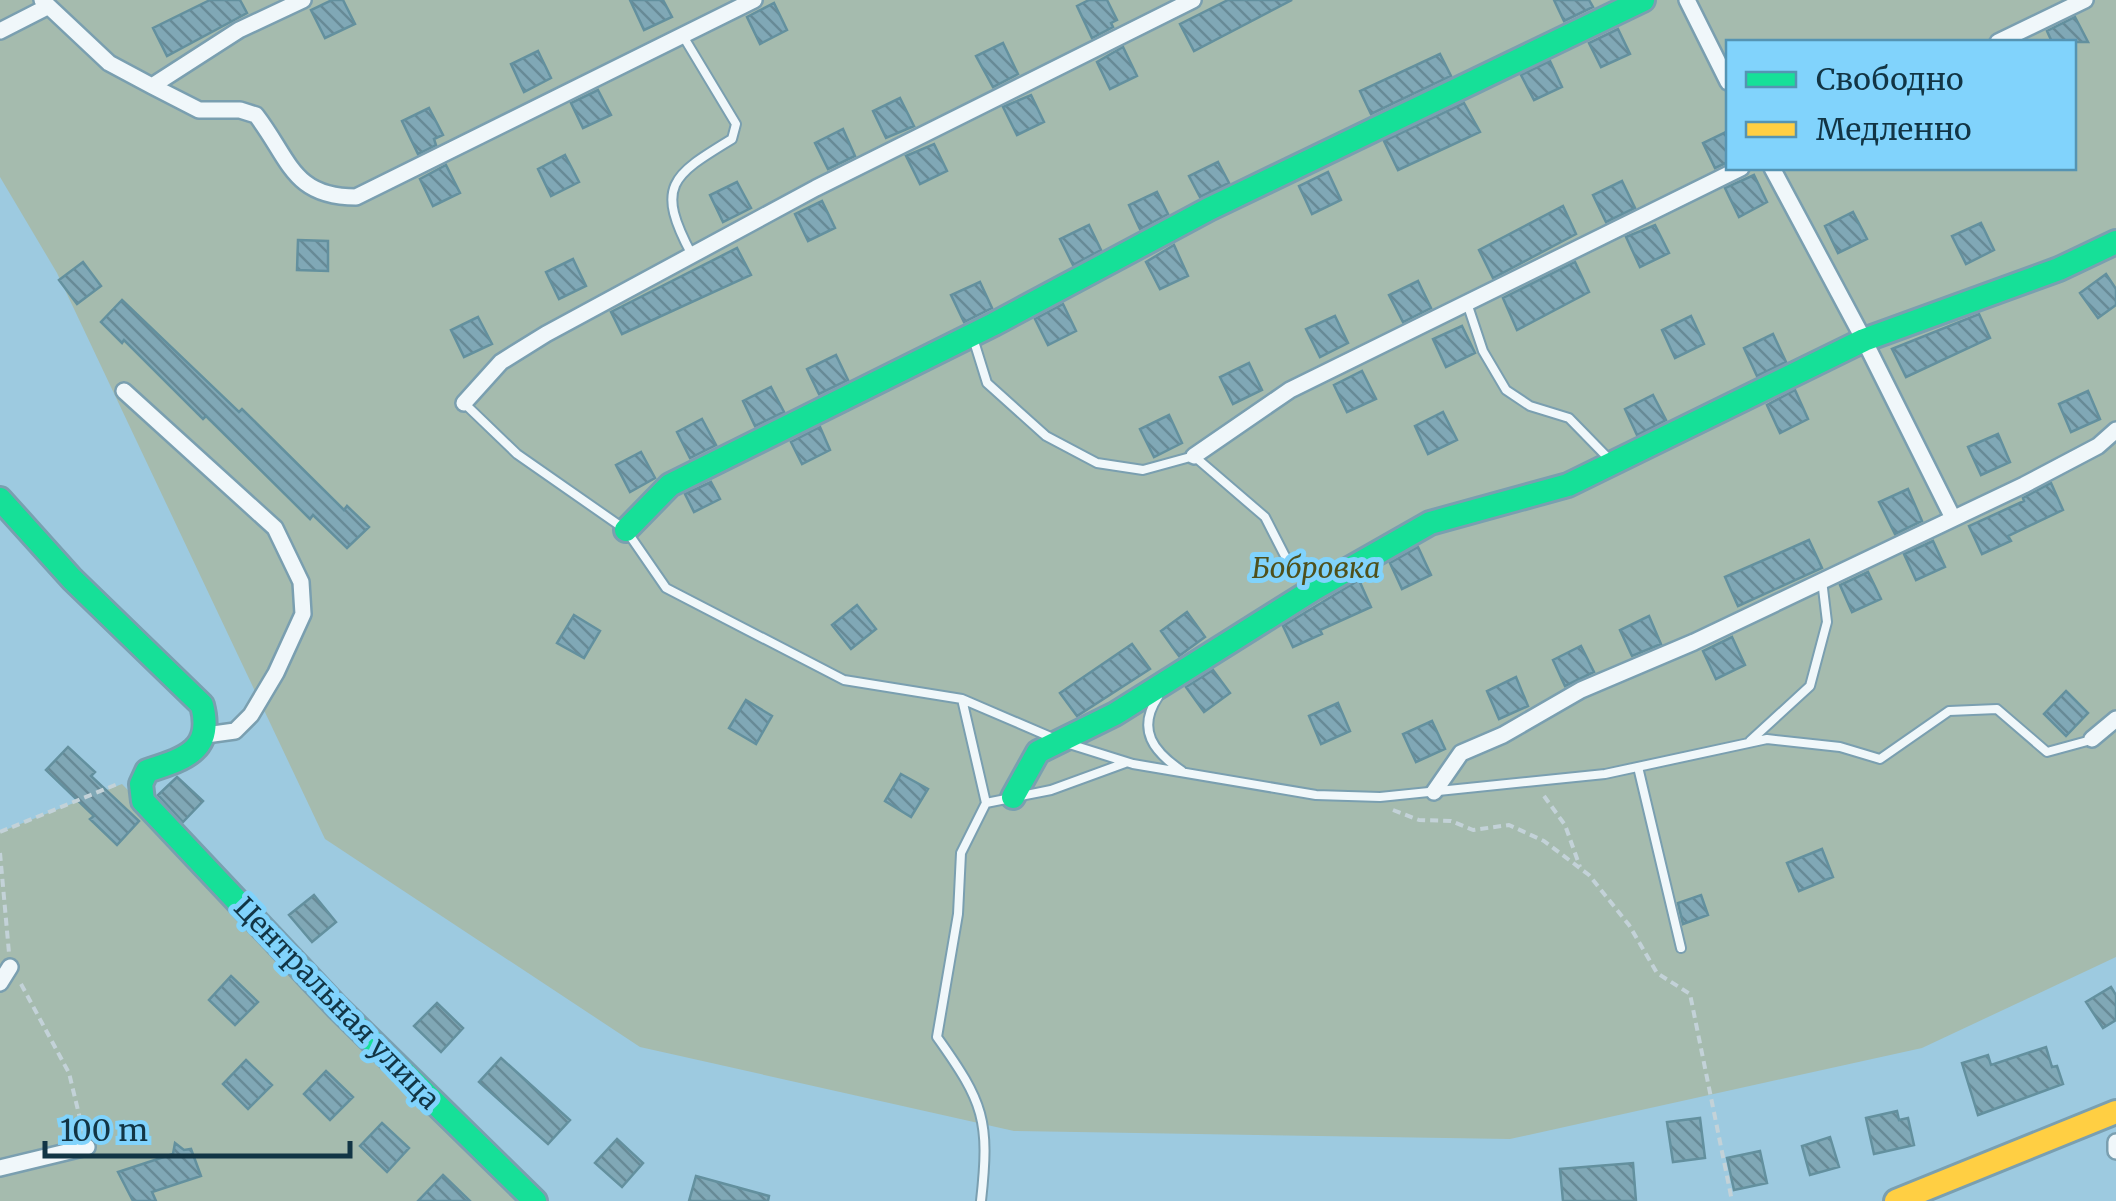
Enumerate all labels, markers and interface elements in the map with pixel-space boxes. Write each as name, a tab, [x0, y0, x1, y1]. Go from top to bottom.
legend	[1726, 40, 2076, 170]
text: Свободно	[1816, 60, 1963, 98]
text: Медленно	[1816, 110, 1972, 148]
park label: Бобровка	[1252, 550, 1380, 586]
street label: Центральная улица	[226, 889, 448, 1117]
scale bar	[45, 1096, 350, 1158]
text: 100 m	[60, 1111, 148, 1149]

